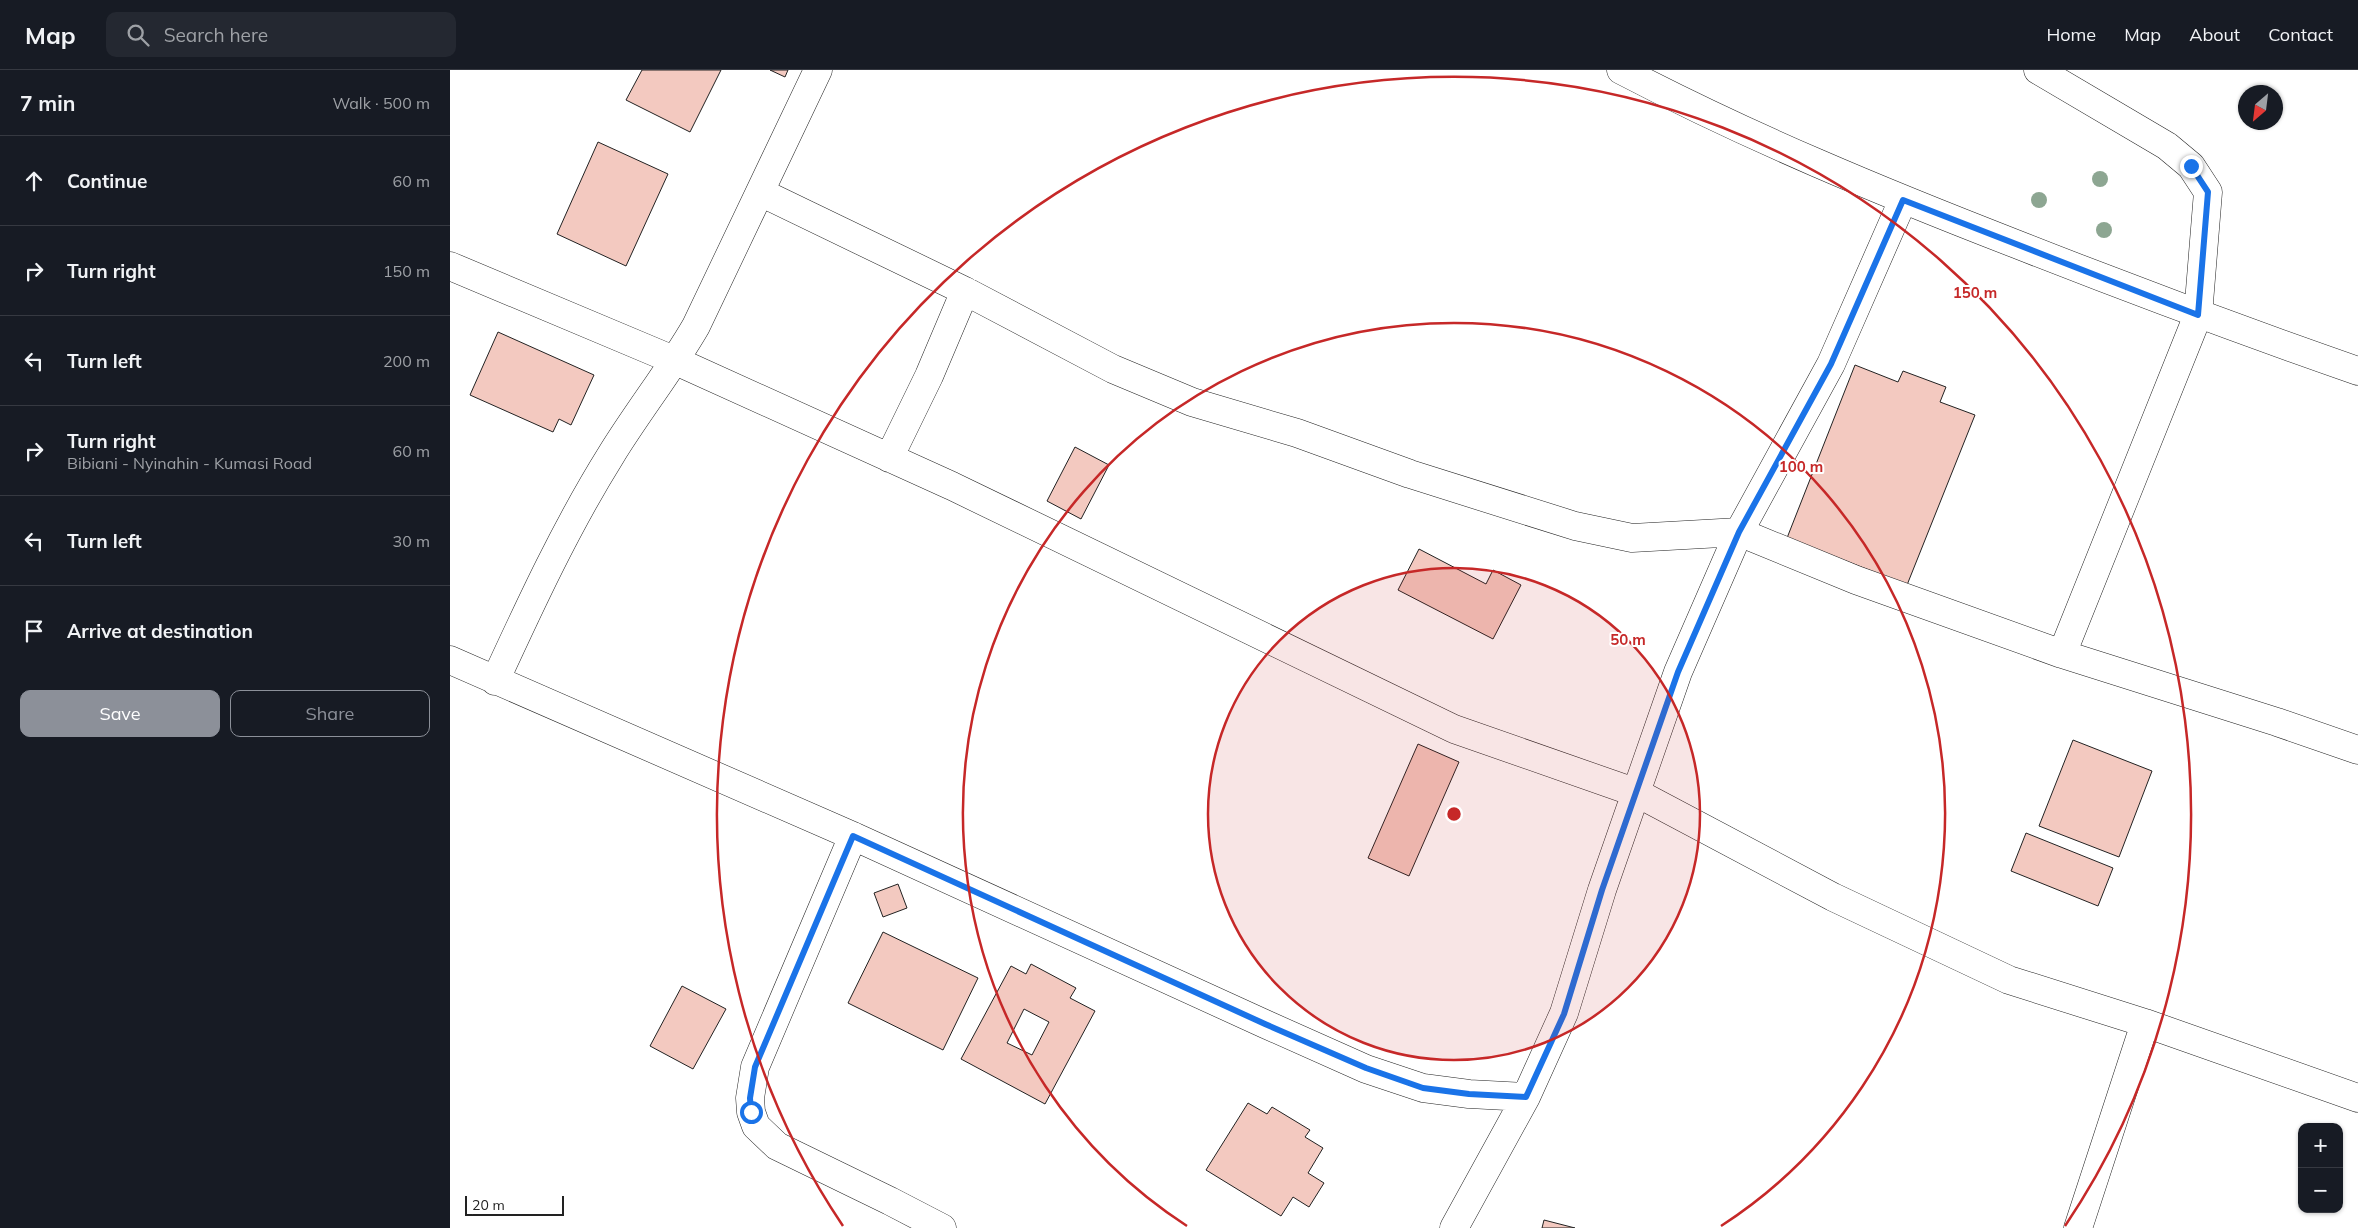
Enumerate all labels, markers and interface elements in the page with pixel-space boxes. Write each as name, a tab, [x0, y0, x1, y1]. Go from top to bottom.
search box	[106, 12, 456, 57]
text: Map	[25, 20, 76, 50]
icon: search	[124, 21, 152, 49]
text: Search here	[164, 23, 268, 47]
text: Home	[2046, 23, 2096, 46]
text: Map	[2124, 23, 2161, 46]
text: About	[2189, 23, 2240, 46]
text: Contact	[2268, 23, 2333, 46]
north arrow	[2238, 85, 2283, 130]
text: 7 min	[20, 90, 75, 116]
text: Walk · 500 m	[332, 93, 430, 113]
route end	[2180, 155, 2203, 178]
icon: ahead	[20, 167, 48, 195]
text: Continue	[67, 169, 147, 193]
text: 60 m	[393, 171, 430, 191]
icon: right	[20, 257, 48, 285]
text: Turn right	[67, 259, 156, 283]
text: 150 m	[383, 261, 430, 281]
text: 150 m	[1953, 283, 1997, 302]
icon: left	[20, 347, 48, 375]
text: Turn left	[67, 349, 142, 373]
text: 200 m	[383, 351, 430, 371]
text: Turn right	[67, 429, 156, 453]
icon: right	[20, 437, 48, 465]
text: 60 m	[393, 441, 430, 461]
text: Bibiani - Nyinahin - Kumasi Road	[67, 453, 312, 473]
text: 100 m	[1779, 457, 1823, 476]
icon: left	[20, 527, 48, 555]
text: Turn left	[67, 529, 142, 553]
text: 30 m	[393, 531, 430, 551]
icon: arrive	[20, 617, 48, 645]
text: Arrive at destination	[67, 619, 253, 643]
text: 50 m	[1610, 630, 1646, 649]
button: Save	[20, 690, 220, 737]
button: Share	[230, 690, 430, 737]
centre of rings	[1445, 805, 1463, 823]
route start	[740, 1101, 763, 1124]
map controls	[2298, 1123, 2343, 1213]
button: +	[2298, 1123, 2343, 1168]
button: −	[2298, 1168, 2343, 1213]
scale bar	[465, 1193, 564, 1216]
text: 20 m	[472, 1196, 505, 1214]

